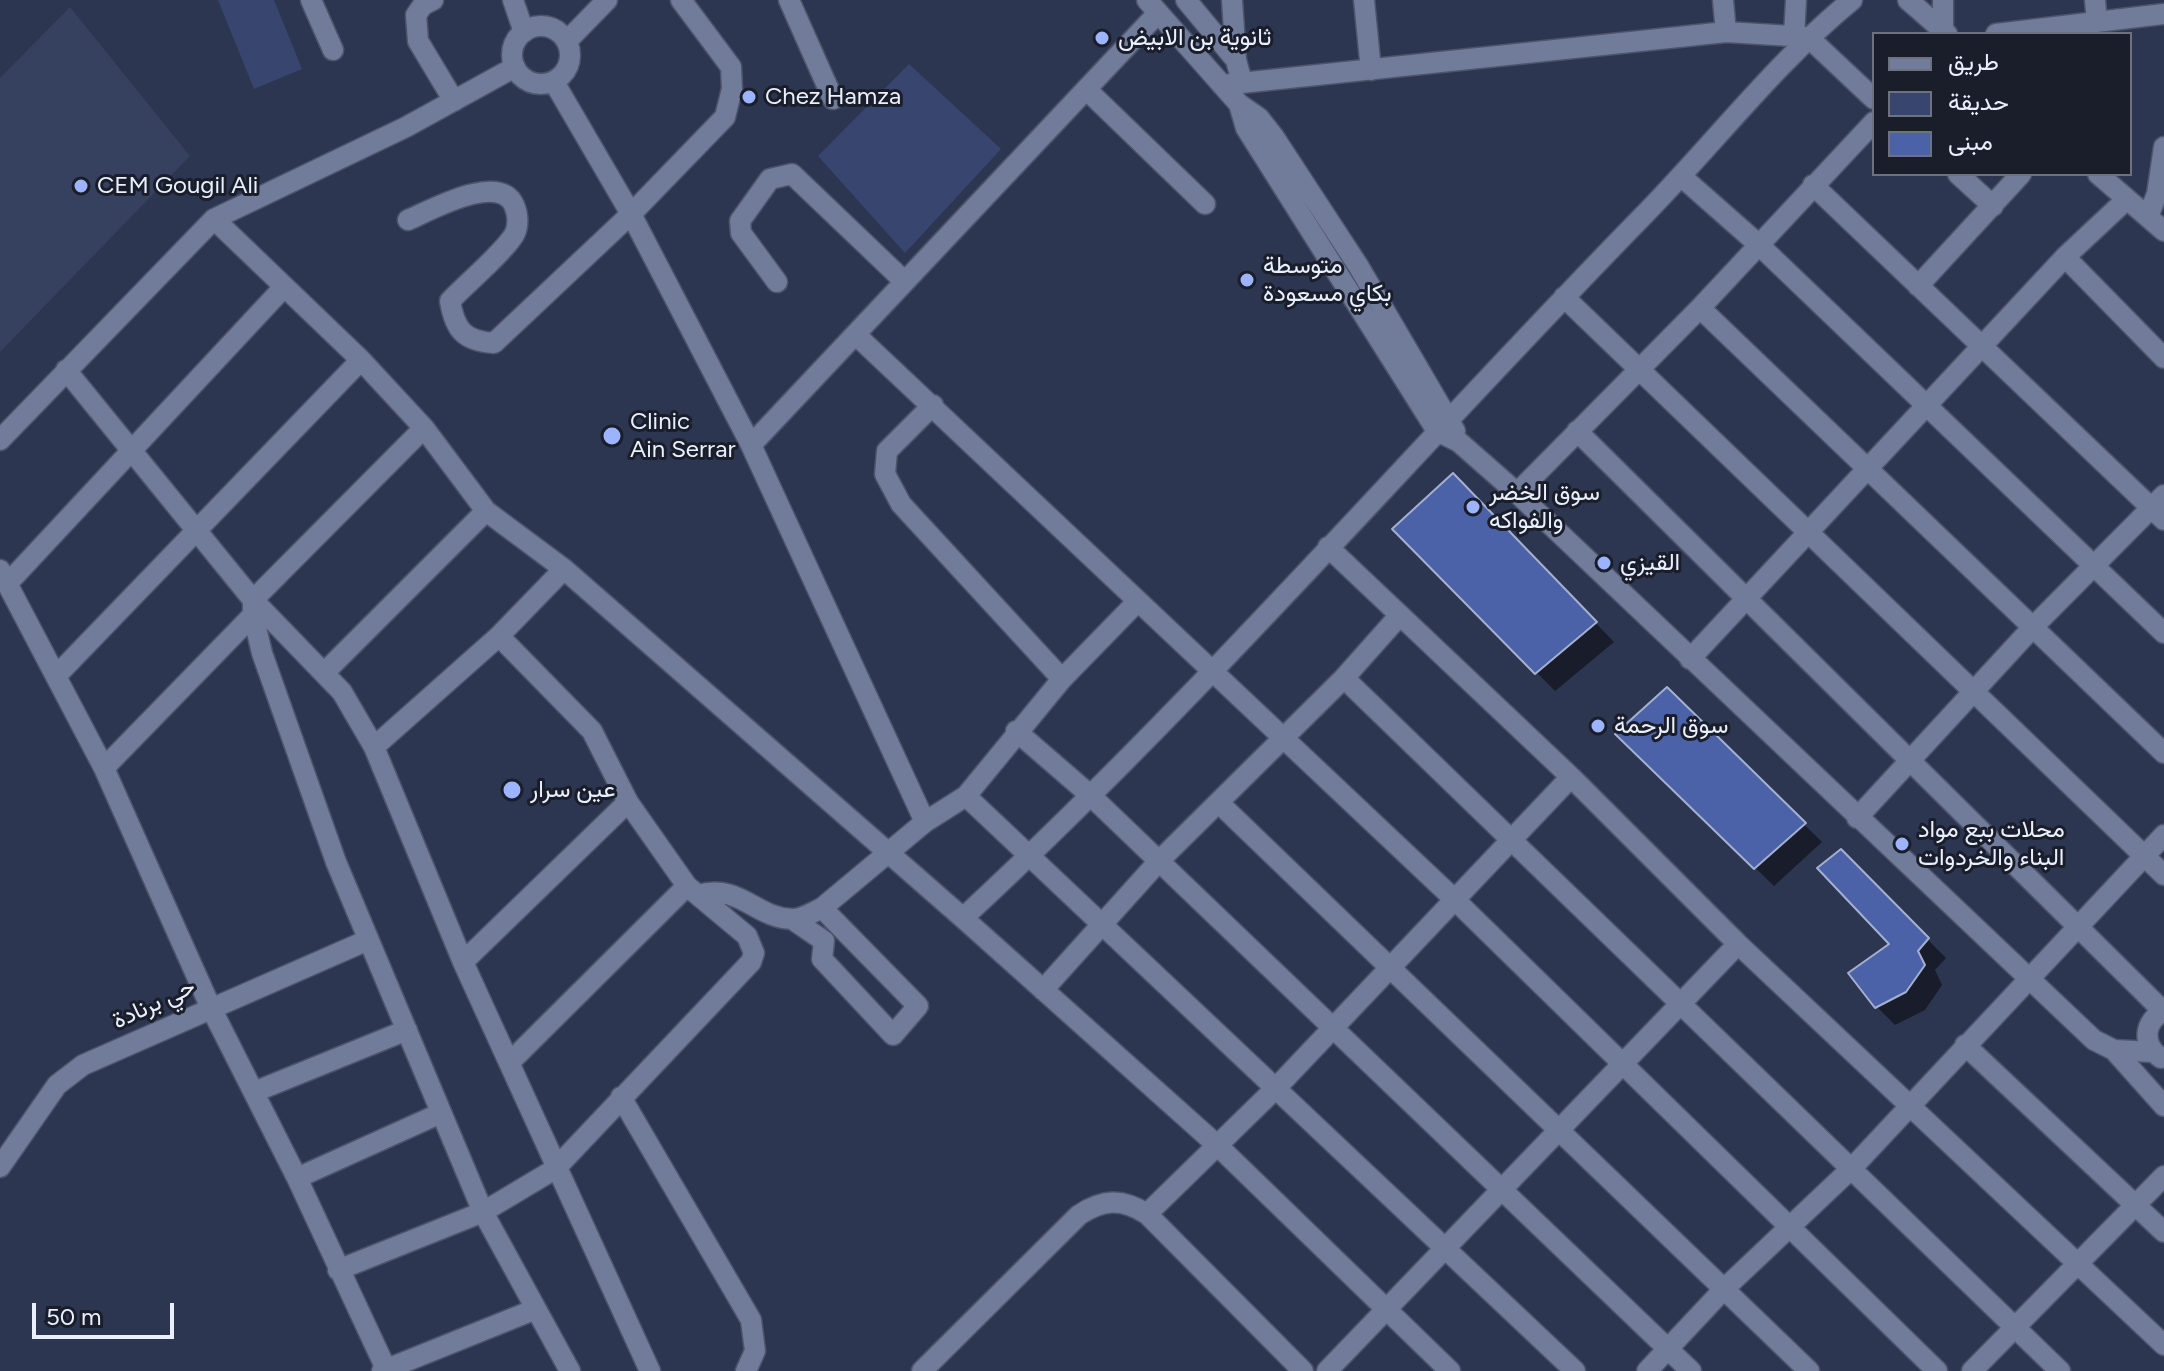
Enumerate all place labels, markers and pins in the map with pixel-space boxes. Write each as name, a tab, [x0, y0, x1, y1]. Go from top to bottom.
place label: ثانوية بن الابيض	[1118, 24, 1271, 52]
marker: ثانوية بن الابيض	[1093, 29, 1111, 47]
place label: Chez Hamza	[765, 83, 901, 111]
marker: Chez Hamza	[740, 88, 758, 106]
place label: CEM Gougil Ali	[97, 172, 258, 200]
marker: CEM Gougil Ali	[72, 177, 90, 195]
place label: متوسطة بكاي مسعودة	[1263, 252, 1392, 308]
marker: متوسطة بكاي مسعودة	[1238, 271, 1256, 289]
place label: Clinic Ain Serrar	[630, 408, 736, 464]
marker: Clinic Ain Serrar	[601, 425, 623, 447]
place label: سوق الخضر والفواكه	[1489, 479, 1600, 535]
marker: سوق الخضر والفواكه	[1464, 498, 1482, 516]
place label: القيزي	[1620, 549, 1680, 577]
marker: القيزي	[1595, 554, 1613, 572]
place label: سوق الرحمة	[1614, 712, 1728, 740]
marker: سوق الرحمة	[1589, 717, 1607, 735]
place label: عين سرار	[530, 776, 616, 804]
marker: عين سرار	[501, 779, 523, 801]
place label: محلات ببع مواد البناء والخردوات	[1918, 816, 2065, 872]
marker: محلات ببع مواد البناء والخردوات	[1893, 835, 1911, 853]

